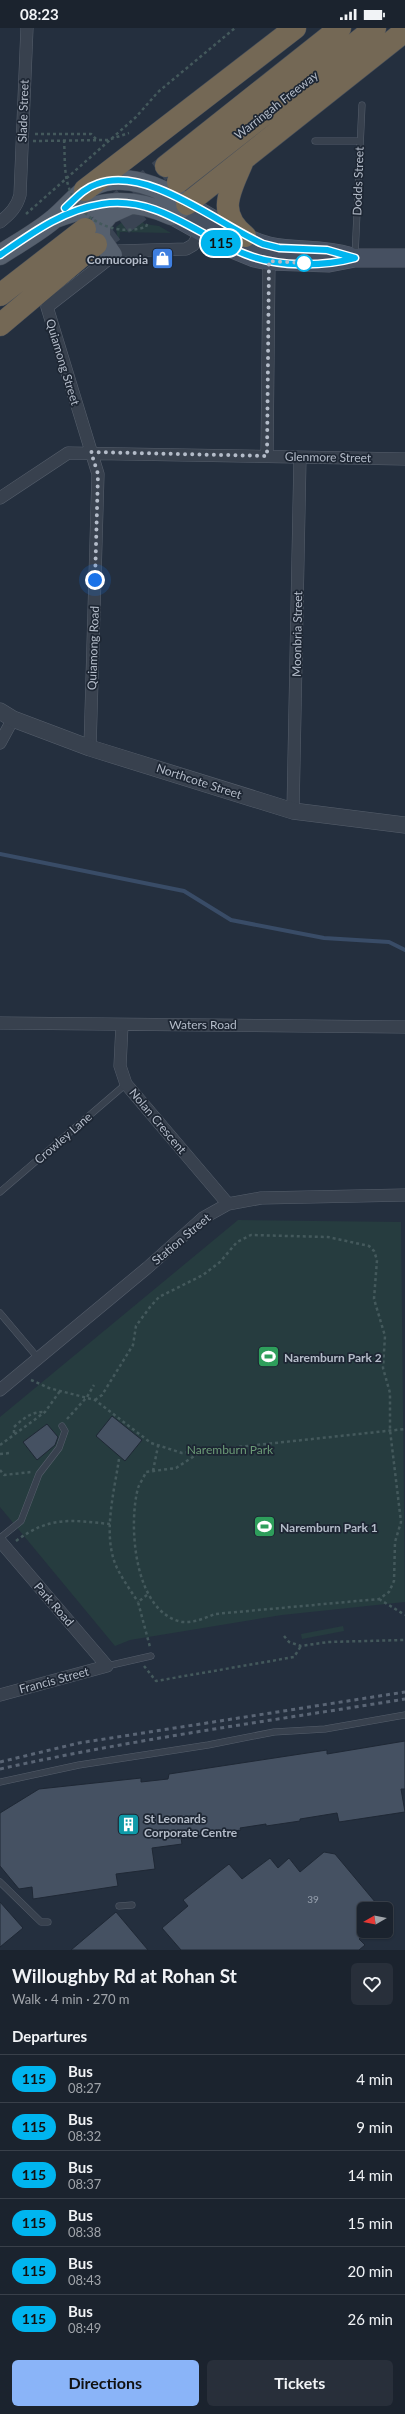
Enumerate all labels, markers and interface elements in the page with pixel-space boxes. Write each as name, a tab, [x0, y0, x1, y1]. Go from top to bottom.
text: 08:23	[20, 5, 59, 23]
street label: Warringah Freeway	[231, 67, 322, 142]
street label: Slade Street	[14, 79, 32, 143]
street label: Dodds Street	[349, 145, 367, 216]
line badge: 115	[198, 230, 244, 256]
text: 115	[209, 234, 233, 251]
shop icon: Cornucopia	[150, 246, 176, 272]
place label: Cornucopia	[87, 252, 148, 267]
unlabelled marker	[295, 254, 313, 272]
street label: Quiamong Street	[43, 317, 83, 408]
street label: Glenmore Street	[285, 449, 372, 465]
your location	[85, 570, 105, 590]
street label: Moonbria Street	[289, 590, 305, 677]
street label: Quiamong Road	[84, 606, 102, 690]
street label: Northcote Street	[154, 760, 244, 802]
street label: Waters Road	[169, 1017, 237, 1032]
street label: Nolan Crescent	[126, 1085, 190, 1157]
street label: Crowley Lane	[31, 1109, 95, 1167]
street label: Station Street	[149, 1210, 214, 1268]
sports icon: Naremburn Park 2	[255, 1344, 281, 1370]
place label: Naremburn Park 2	[284, 1350, 382, 1365]
park label: Naremburn Park	[187, 1442, 274, 1457]
sports icon: Naremburn Park 1	[251, 1514, 277, 1540]
place label: Naremburn Park 1	[280, 1520, 378, 1535]
street label: Park Road	[31, 1579, 77, 1629]
street label: Francis Street	[17, 1663, 91, 1697]
place label: St Leonards Corporate Centre	[144, 1811, 238, 1840]
building icon: St Leonards Corporate Centre	[116, 1812, 142, 1838]
house number: 39	[307, 1893, 319, 1905]
north arrow	[357, 1902, 393, 1938]
map controls	[357, 1902, 393, 1938]
button: heart	[351, 1963, 393, 2005]
text: Willoughby Rd at Rohan St	[12, 1964, 237, 1987]
text: Walk · 4 min · 270 m	[12, 1991, 130, 2007]
text: Departures	[12, 2027, 87, 2045]
text: Bus	[68, 2062, 93, 2080]
text: 115	[22, 2070, 46, 2087]
text: 4 min	[356, 2070, 393, 2088]
text: 08:27	[68, 2080, 101, 2096]
text: Bus	[68, 2110, 93, 2128]
text: 115	[22, 2118, 46, 2135]
text: 9 min	[356, 2118, 393, 2136]
text: 08:32	[68, 2128, 101, 2144]
text: Bus	[68, 2158, 93, 2176]
text: 115	[22, 2166, 46, 2183]
text: 14 min	[347, 2166, 393, 2184]
text: 08:37	[68, 2176, 101, 2192]
text: Bus	[68, 2206, 93, 2224]
text: 115	[22, 2214, 46, 2231]
text: 15 min	[347, 2214, 393, 2232]
text: 08:38	[68, 2224, 101, 2240]
text: Bus	[68, 2254, 93, 2272]
text: 115	[22, 2262, 46, 2279]
text: 20 min	[347, 2262, 393, 2280]
text: 08:43	[68, 2272, 101, 2288]
text: Bus	[68, 2302, 93, 2320]
text: 115	[22, 2310, 46, 2327]
text: 26 min	[347, 2310, 393, 2328]
text: 08:49	[68, 2320, 101, 2336]
button: Directions	[12, 2360, 199, 2406]
button: Tickets	[207, 2360, 393, 2406]

